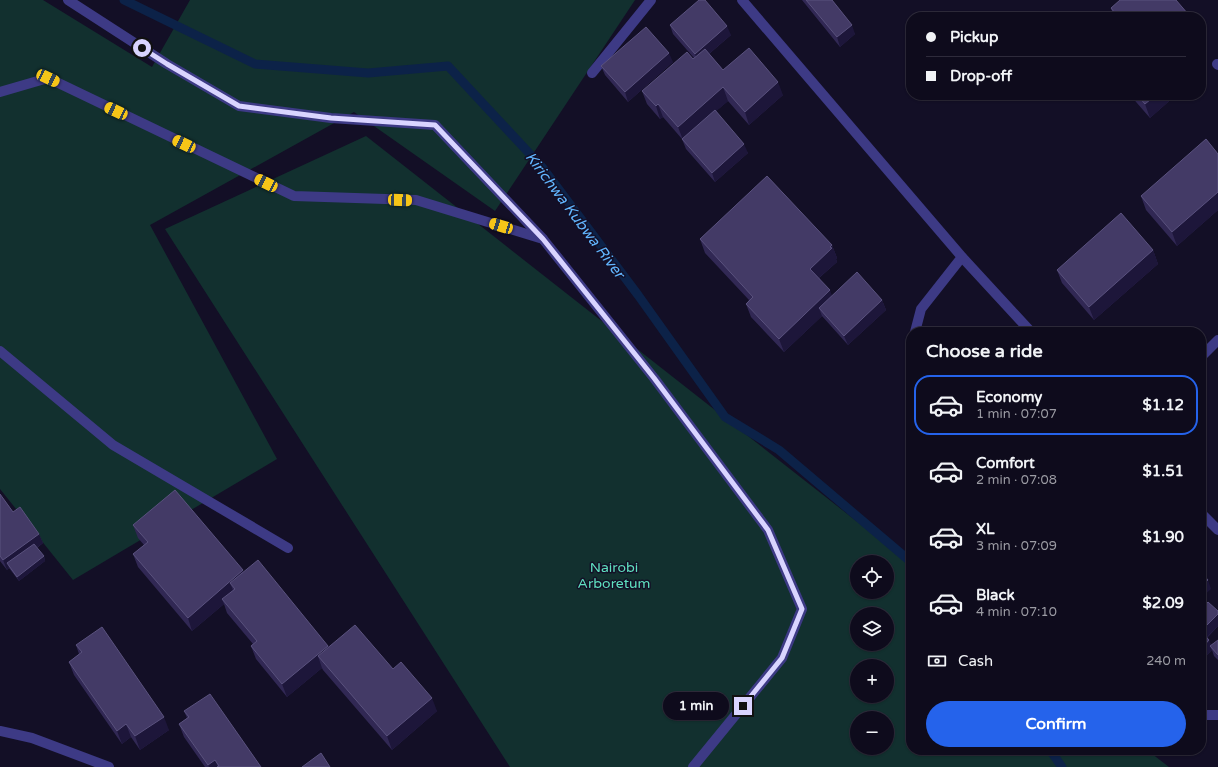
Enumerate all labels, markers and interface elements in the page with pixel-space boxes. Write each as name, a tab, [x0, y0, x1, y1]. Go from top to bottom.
text: Pickup	[950, 28, 998, 46]
route start	[133, 39, 151, 57]
car	[35, 67, 61, 89]
text: Drop-off	[950, 67, 1012, 85]
car	[103, 100, 129, 122]
car	[171, 133, 197, 155]
water label: Kirichwa Kubwa River	[522, 148, 630, 284]
car	[253, 172, 279, 194]
car	[388, 194, 412, 206]
car	[488, 217, 514, 235]
text: Choose a ride	[926, 340, 1043, 362]
icon: car	[928, 387, 964, 423]
text: Economy	[976, 388, 1042, 406]
text: $1.12	[1143, 396, 1184, 414]
text: 1 min · 07:07	[976, 406, 1057, 422]
icon: car	[928, 453, 964, 489]
text: Comfort	[976, 454, 1035, 472]
text: $1.51	[1143, 462, 1184, 480]
text: 2 min · 07:08	[976, 472, 1057, 488]
icon: car	[928, 519, 964, 555]
text: XL	[976, 520, 995, 538]
text: $1.90	[1143, 528, 1184, 546]
text: 3 min · 07:09	[976, 538, 1057, 554]
map controls	[850, 555, 894, 755]
button: locate	[850, 555, 894, 599]
park label: Nairobi Arboretum	[578, 559, 650, 592]
icon: car	[928, 585, 964, 621]
text: Black	[976, 586, 1015, 604]
text: $2.09	[1143, 594, 1184, 612]
text: 4 min · 07:10	[976, 604, 1057, 620]
button: layers	[850, 607, 894, 651]
icon: cash	[926, 650, 948, 672]
text: Cash	[958, 652, 993, 670]
text: 240 m	[1146, 653, 1186, 669]
button: +	[850, 659, 894, 703]
callout: 1 min	[663, 692, 729, 720]
route end	[734, 697, 752, 715]
text: 1 min	[679, 698, 713, 714]
button: Confirm	[926, 701, 1186, 747]
button: −	[850, 711, 894, 755]

